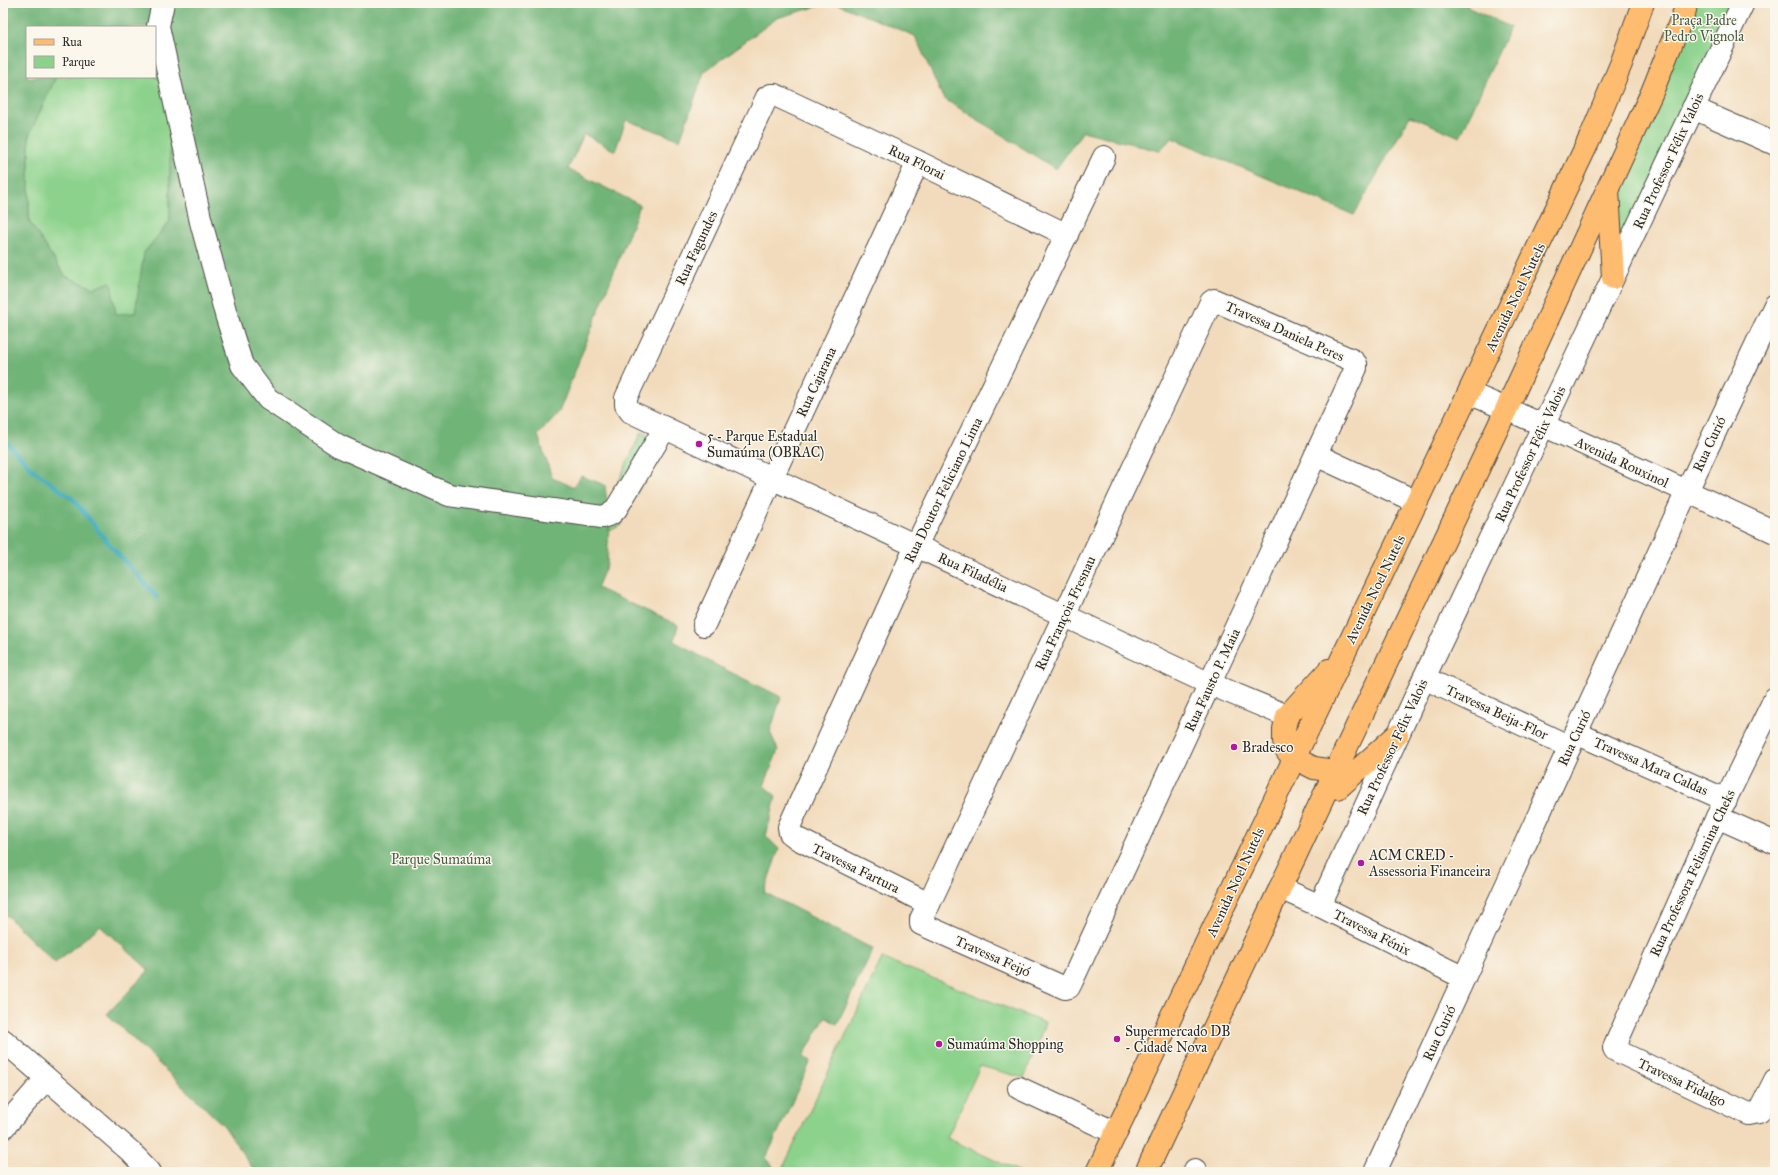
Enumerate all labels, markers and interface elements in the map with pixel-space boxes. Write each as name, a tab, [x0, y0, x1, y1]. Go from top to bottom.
park label: Praça Padre Pedro Vignola	[1664, 12, 1744, 45]
legend	[26, 26, 156, 78]
text: Rua	[62, 35, 83, 49]
text: Parque	[62, 55, 95, 70]
street label: Rua Professor Félix Valois	[1629, 90, 1707, 232]
street label: Rua Florai	[886, 141, 948, 184]
street label: Rua Fagundes	[672, 208, 721, 288]
street label: Avenida Noel Nutels	[1481, 240, 1549, 355]
street label: Travessa Daniela Peres	[1223, 298, 1347, 365]
street label: Rua Cajarana	[793, 344, 840, 420]
street label: Rua Professor Félix Valois	[1491, 383, 1569, 525]
street label: Rua Curió	[1689, 414, 1730, 475]
street label: Rua Doutor Feliciano Lima	[901, 415, 986, 566]
place label: 5 - Parque Estadual Sumaúma (OBRAC)	[707, 428, 824, 462]
street label: Avenida Rouxinol	[1571, 433, 1672, 492]
marker: 5 - Parque Estadual Sumaúma (OBRAC)	[694, 439, 704, 449]
street label: Avenida Noel Nutels	[1341, 532, 1409, 647]
street label: Rua Filadélia	[935, 549, 1011, 596]
street label: Rua François Fresnau	[1031, 553, 1100, 673]
street label: Rua Fausto P. Maia	[1181, 626, 1244, 735]
street label: Rua Professor Félix Valois	[1353, 676, 1431, 818]
street label: Travessa Beija-Flor	[1443, 681, 1551, 744]
street label: Rua Curió	[1554, 708, 1595, 769]
street label: Travessa Mara Caldas	[1591, 734, 1711, 799]
place label: Bradesco	[1242, 739, 1293, 756]
marker: Bradesco	[1229, 742, 1239, 752]
street label: Rua Professora Felismina Cheks	[1646, 787, 1739, 959]
street label: Avenida Noel Nutels	[1202, 825, 1268, 941]
street label: Travessa Fartura	[809, 840, 902, 897]
place label: ACM CRED - Assessoria Financeira	[1368, 847, 1491, 880]
park label: Parque Sumaúma	[391, 851, 491, 869]
marker: ACM CRED - Assessoria Financeira	[1356, 858, 1366, 868]
street label: Travessa Fénix	[1330, 906, 1414, 959]
street label: Travessa Feijó	[952, 932, 1033, 981]
street label: Rua Curió	[1419, 1003, 1460, 1064]
place label: Supermercado DB - Cidade Nova	[1125, 1023, 1231, 1056]
marker: Supermercado DB - Cidade Nova	[1112, 1034, 1122, 1044]
place label: Sumaúma Shopping	[947, 1036, 1064, 1053]
marker: Sumaúma Shopping	[934, 1039, 944, 1049]
street label: Travessa Fidalgo	[1635, 1055, 1729, 1110]

